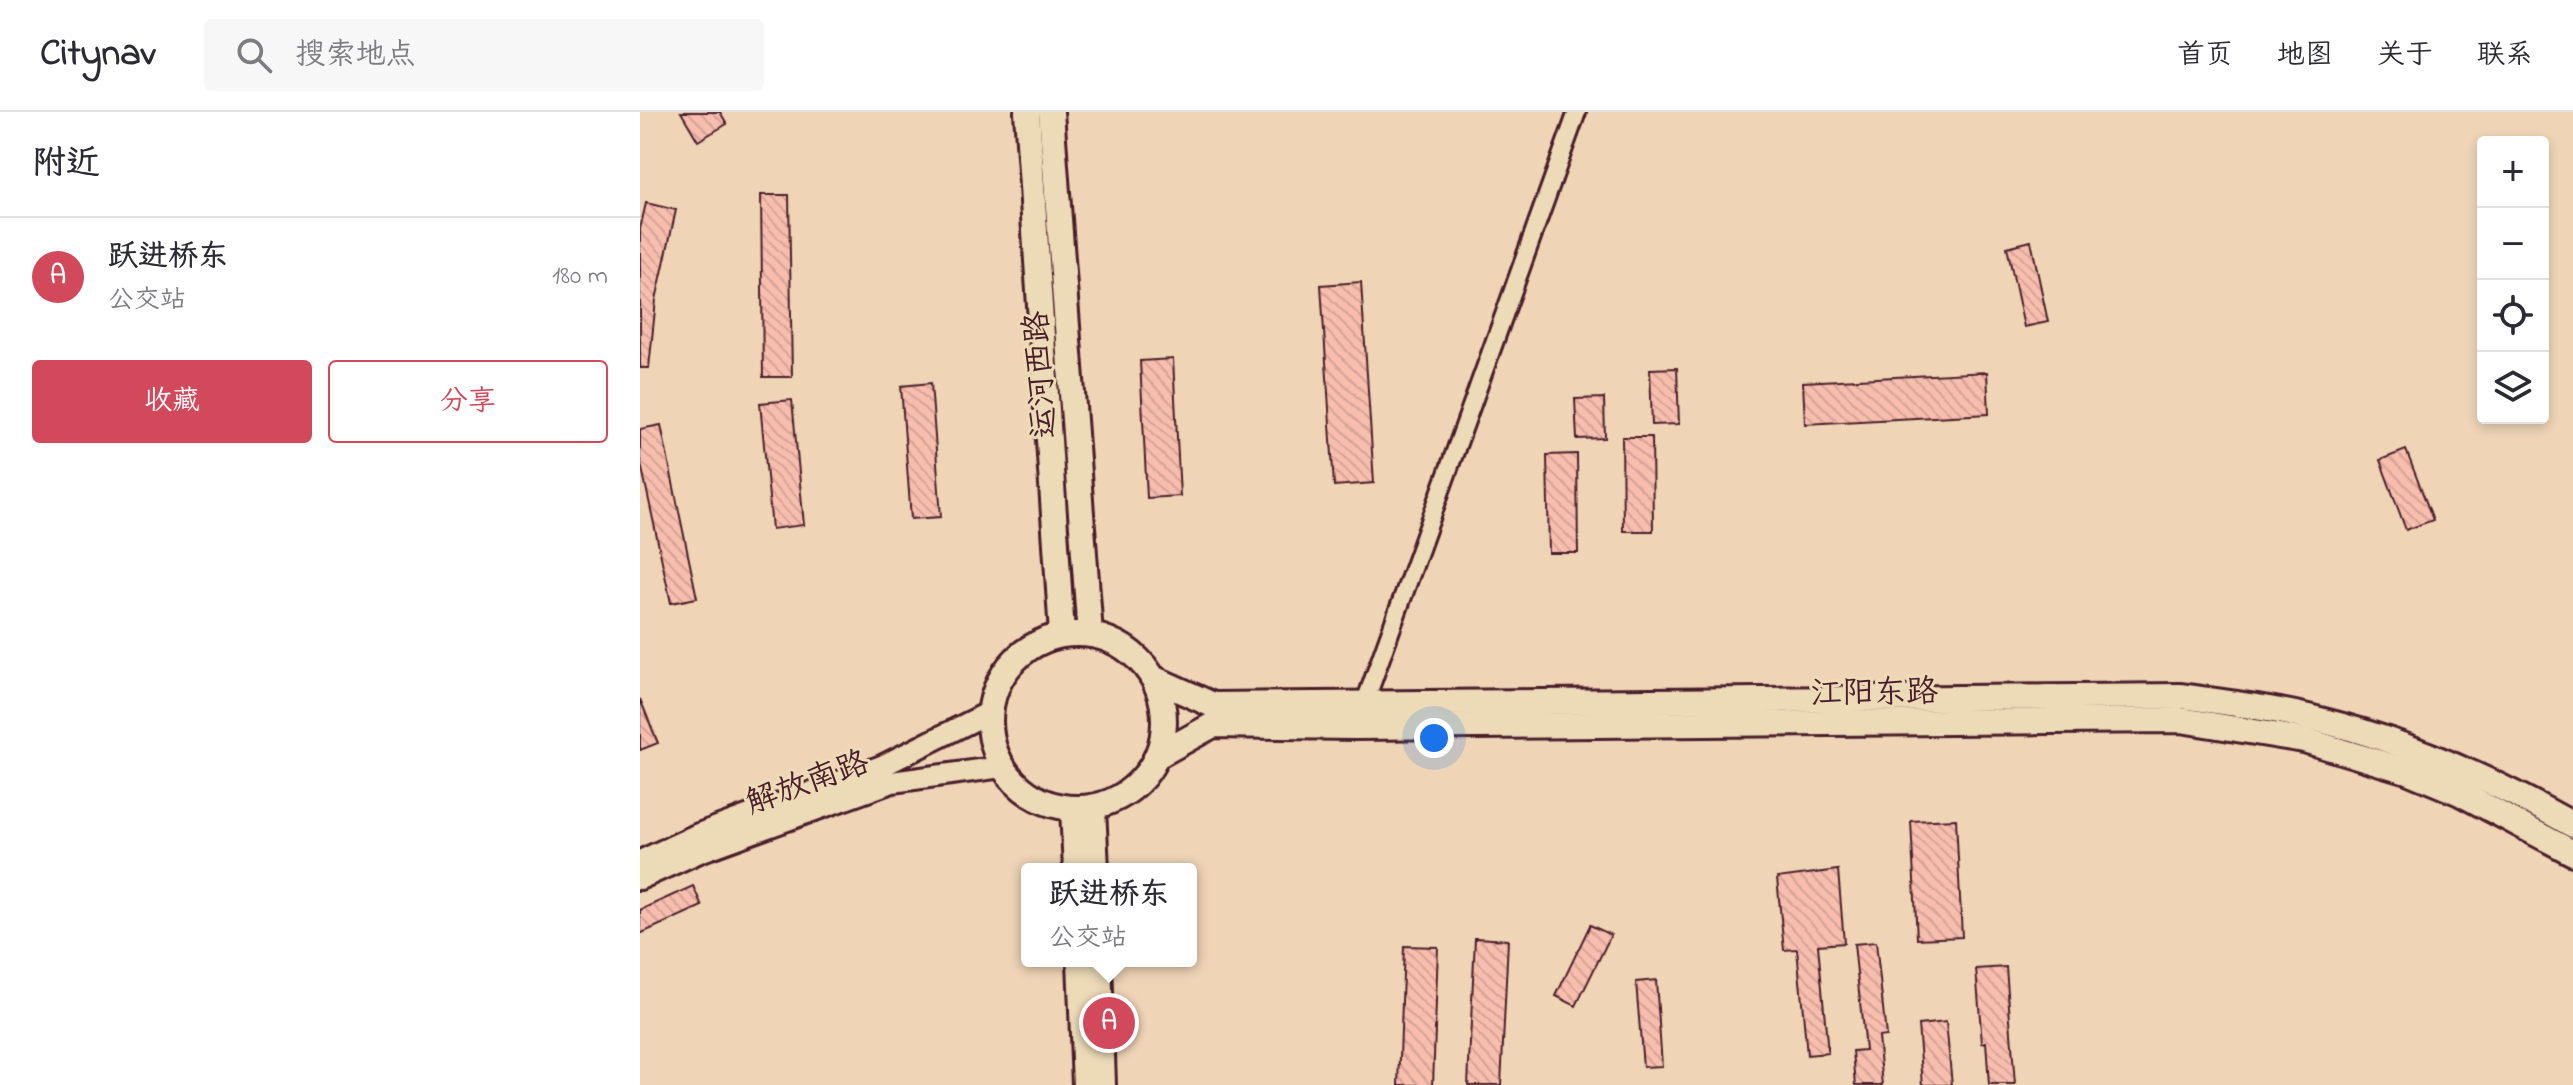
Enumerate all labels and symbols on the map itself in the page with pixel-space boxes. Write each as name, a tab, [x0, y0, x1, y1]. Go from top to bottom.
street label: 运河西路	[1015, 309, 1070, 440]
street label: 江阳东路	[1810, 670, 1938, 719]
your location	[1414, 718, 1454, 758]
street label: 解放南路	[740, 740, 876, 828]
pin: A	[1083, 993, 1135, 1053]

